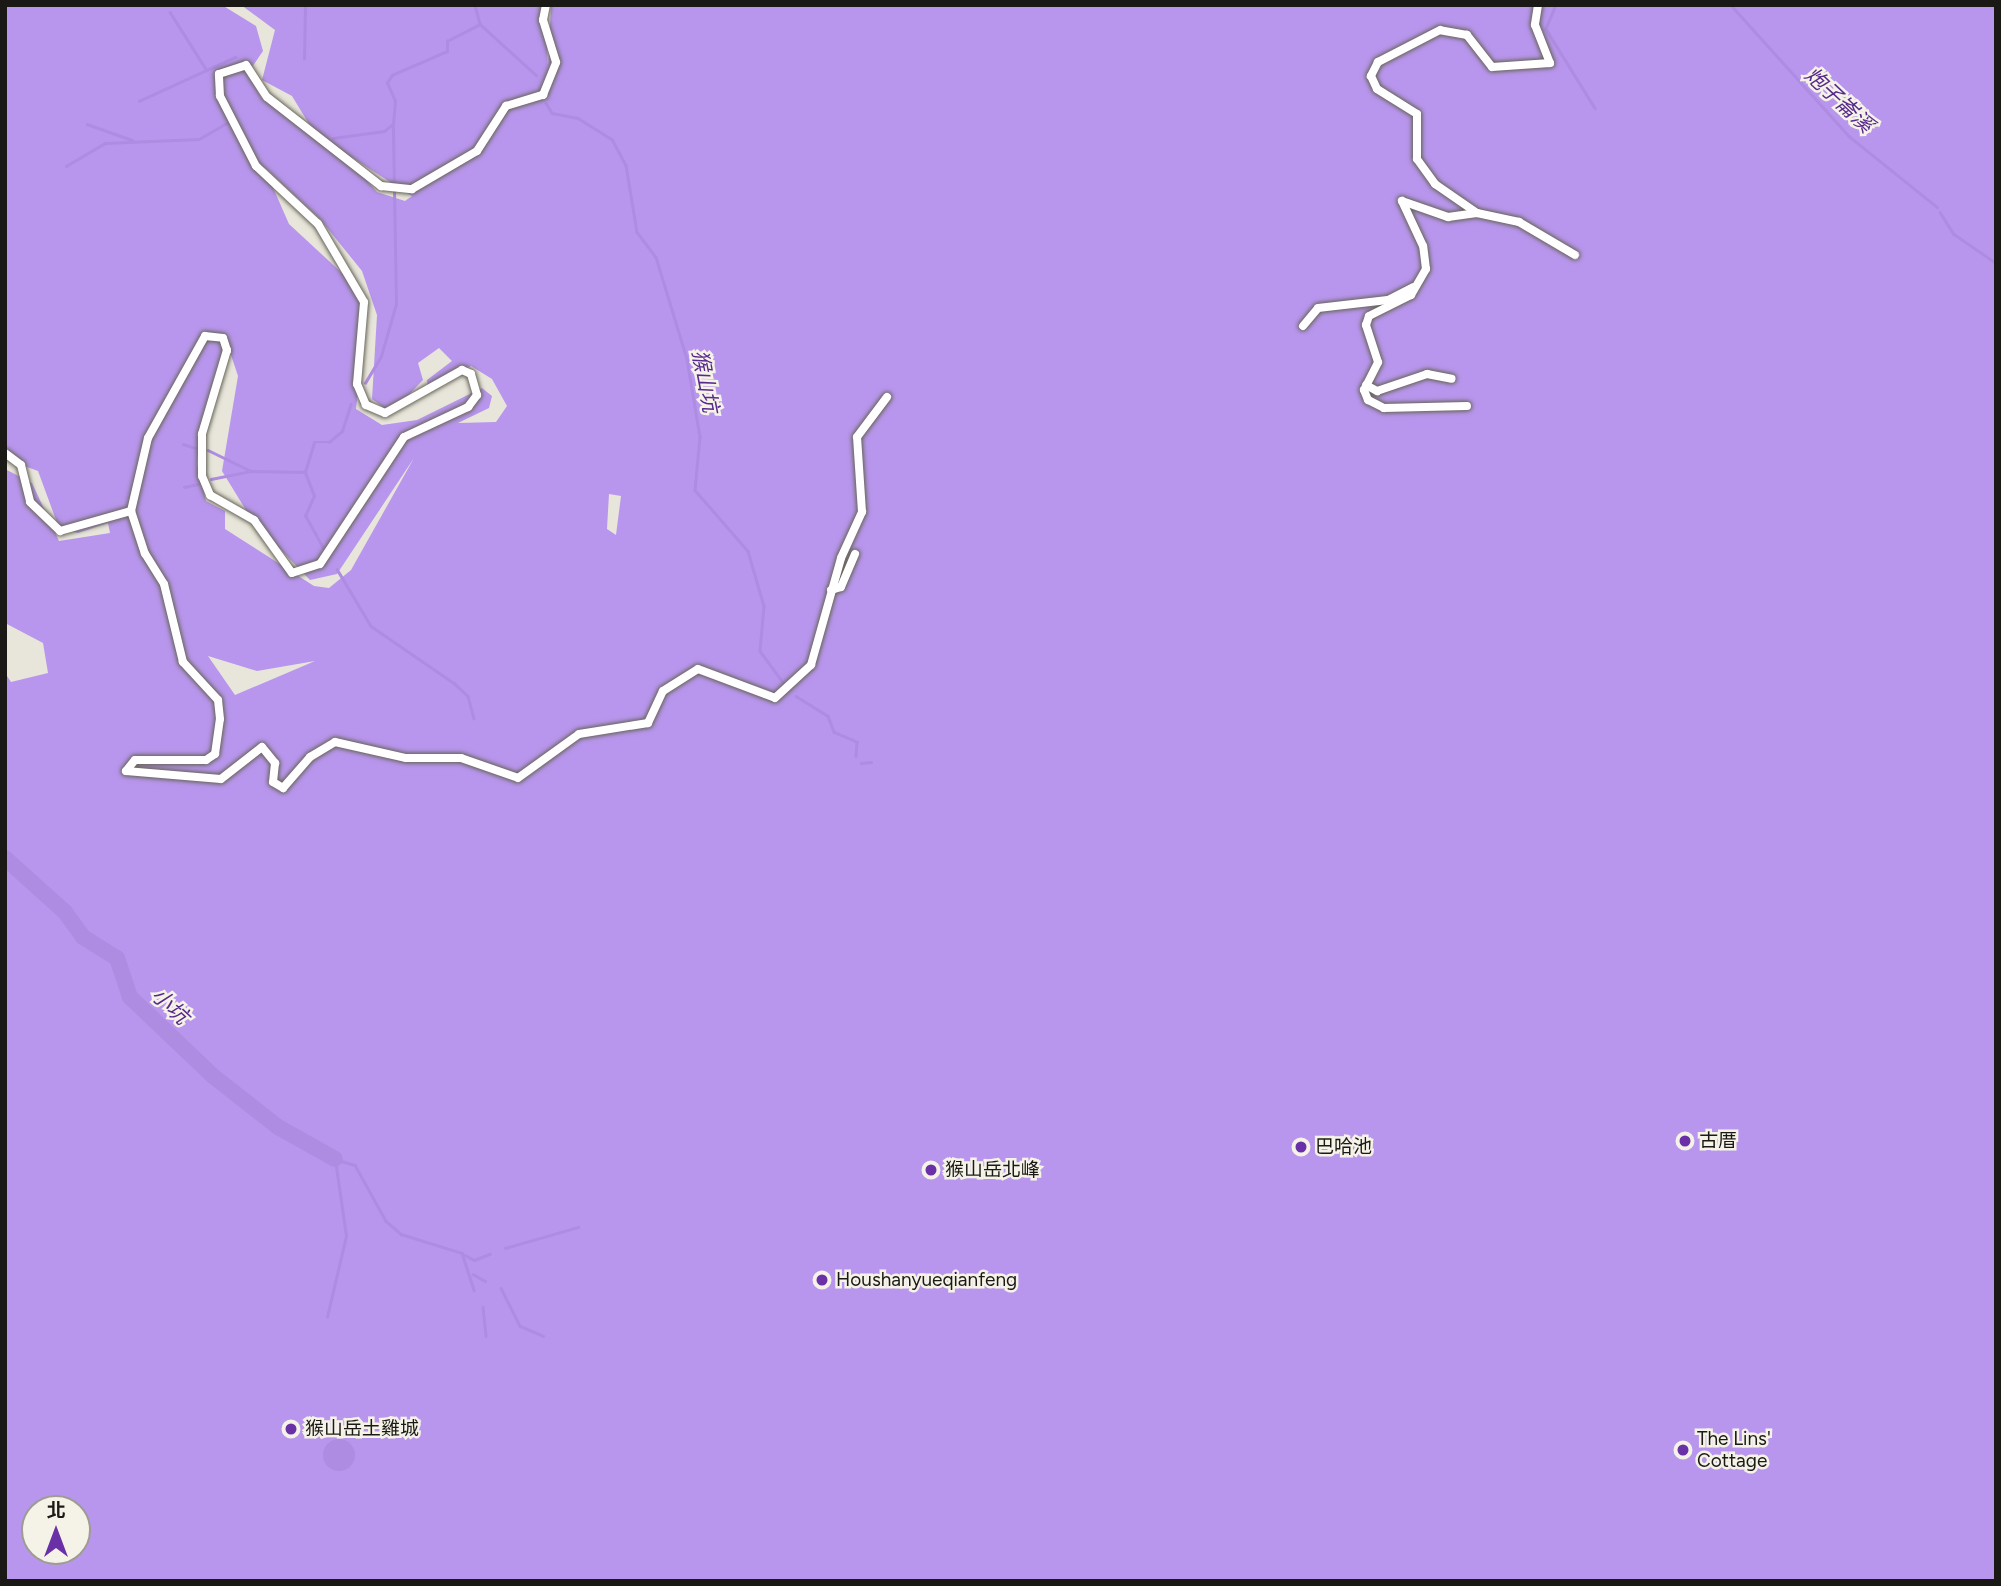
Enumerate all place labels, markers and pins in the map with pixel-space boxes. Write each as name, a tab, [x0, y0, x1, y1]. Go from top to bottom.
place label: 古厝	[1699, 1130, 1737, 1152]
marker: 古厝	[1677, 1133, 1693, 1149]
place label: 巴哈池	[1315, 1136, 1372, 1158]
marker: 巴哈池	[1293, 1139, 1309, 1155]
place label: 猴山岳北峰	[945, 1159, 1040, 1181]
marker: 猴山岳北峰	[923, 1162, 939, 1178]
place label: Houshanyueqianfeng	[836, 1269, 1017, 1291]
marker: Houshanyueqianfeng	[814, 1272, 830, 1288]
place label: 猴山岳土雞城	[305, 1418, 419, 1440]
marker: 猴山岳土雞城	[283, 1421, 299, 1437]
place label: The Lins' Cottage	[1697, 1428, 1771, 1472]
marker: The Lins' Cottage	[1675, 1442, 1691, 1458]

